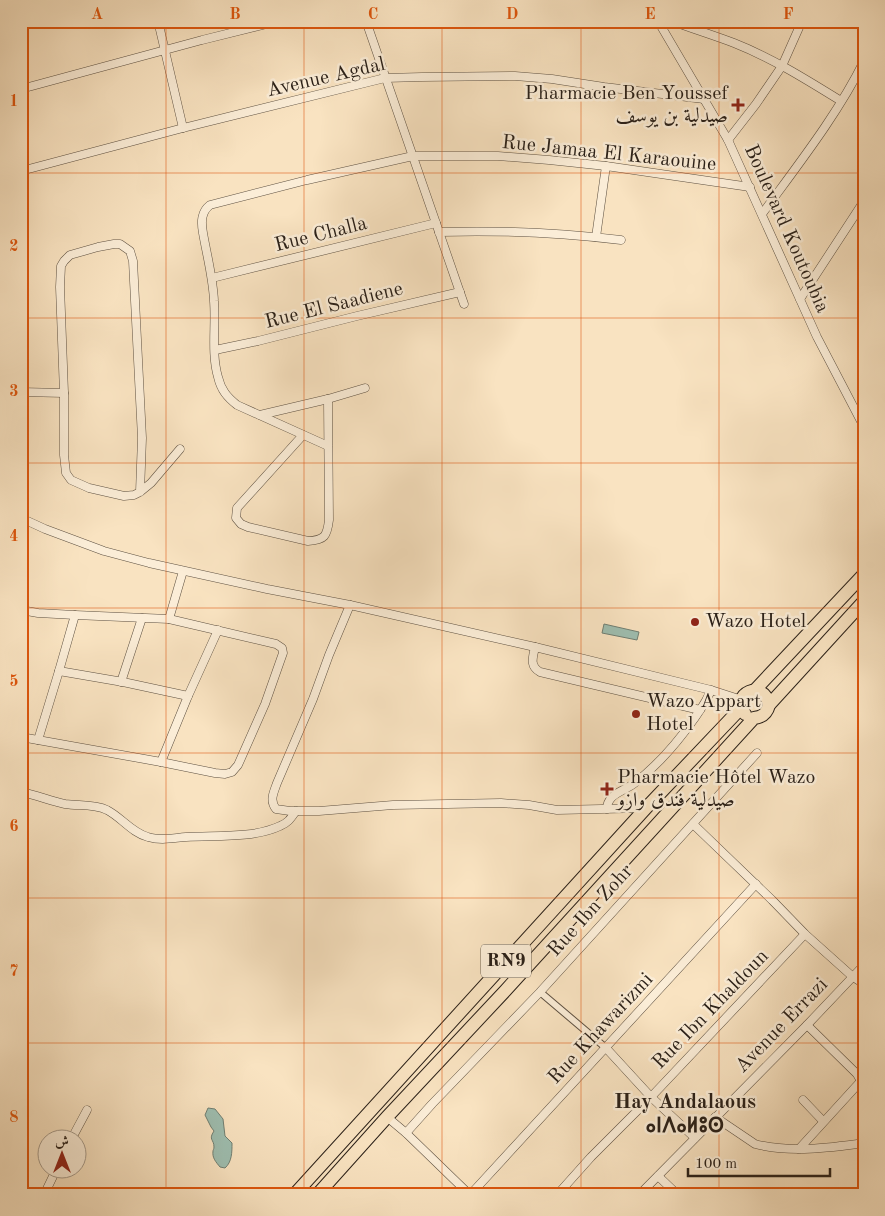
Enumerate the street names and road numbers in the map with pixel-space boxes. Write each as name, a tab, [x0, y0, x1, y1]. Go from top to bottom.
street label: Avenue Agdal	[265, 55, 387, 101]
street label: Rue Jamaa El Karaouine	[501, 133, 717, 175]
street label: Boulevard Koutoubia	[740, 142, 832, 316]
street label: Rue Challa	[273, 214, 369, 256]
street label: Rue El Saadiene	[263, 279, 405, 333]
street label: Rue Ibn Zohr	[545, 861, 637, 961]
road number: RN9	[481, 944, 531, 978]
street label: Rue Ibn Khaldoun	[649, 946, 773, 1074]
street label: Rue Khawarizmi	[545, 970, 657, 1088]
street label: Avenue Errazi	[732, 975, 832, 1077]

